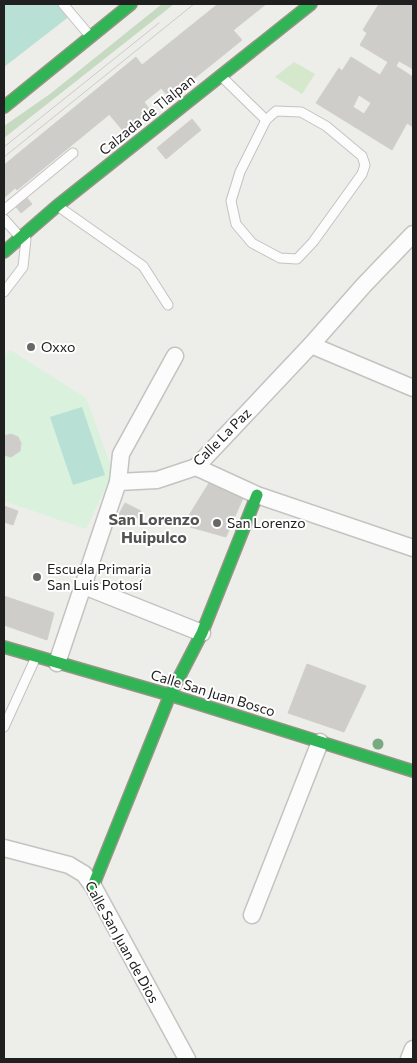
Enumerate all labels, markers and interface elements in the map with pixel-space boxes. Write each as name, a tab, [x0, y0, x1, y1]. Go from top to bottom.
street label: Calzada de Tlalpan	[95, 71, 198, 158]
place label: Oxxo	[41, 338, 75, 355]
marker: Oxxo	[25, 341, 37, 353]
street label: Calle La Paz	[189, 404, 254, 469]
district label: San Lorenzo Huipulco	[108, 509, 200, 546]
place label: San Lorenzo	[227, 514, 306, 531]
marker: San Lorenzo	[211, 517, 223, 529]
place label: Escuela Primaria San Luis Potosí	[47, 560, 151, 593]
marker: Escuela Primaria San Luis Potosí	[31, 571, 43, 583]
street label: Calle San Juan Bosco	[149, 666, 277, 720]
street label: Calle San Juan de Dios	[82, 878, 163, 1006]

